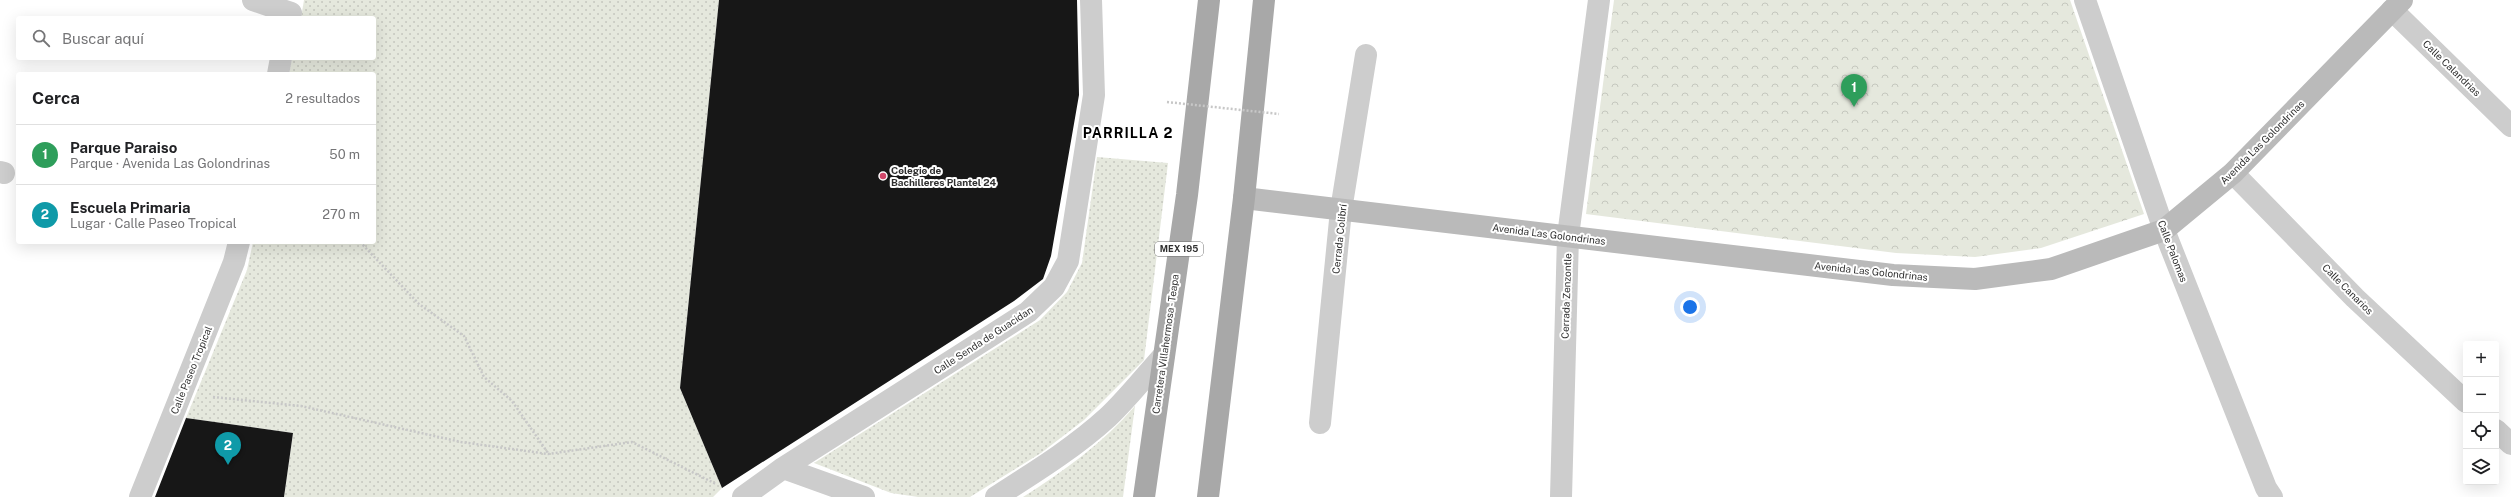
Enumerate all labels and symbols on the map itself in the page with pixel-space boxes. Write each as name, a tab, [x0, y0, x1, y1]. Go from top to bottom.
street label: Calle Calandrias	[2421, 37, 2483, 99]
pin: 1	[1841, 74, 1867, 107]
street label: Avenida Las Golondrinas	[2218, 98, 2306, 186]
district label: PARRILLA 2	[1083, 125, 1173, 141]
place label: Colegio de Bachilleres Plantel 24	[891, 164, 997, 188]
marker: Colegio de Bachilleres Plantel 24	[878, 171, 888, 181]
street label: Cerrada Colibrí	[1329, 203, 1349, 274]
street label: Calle Palomas	[2156, 218, 2190, 284]
street label: Avenida Las Golondrinas	[1492, 221, 1606, 247]
road number: MEX 195	[1155, 242, 1203, 256]
street label: Cerrada Zenzontle	[1559, 253, 1574, 339]
street label: Avenida Las Golondrinas	[1814, 259, 1928, 283]
street label: Calle Canarios	[2320, 261, 2376, 317]
street label: Carretera Villahermosa - Teapa	[1149, 273, 1181, 415]
your location	[1680, 297, 1700, 317]
street label: Calle Senda de Guacidan	[931, 303, 1035, 377]
street label: Calle Paseo Tropical	[168, 324, 214, 416]
pin: 2	[215, 432, 241, 465]

